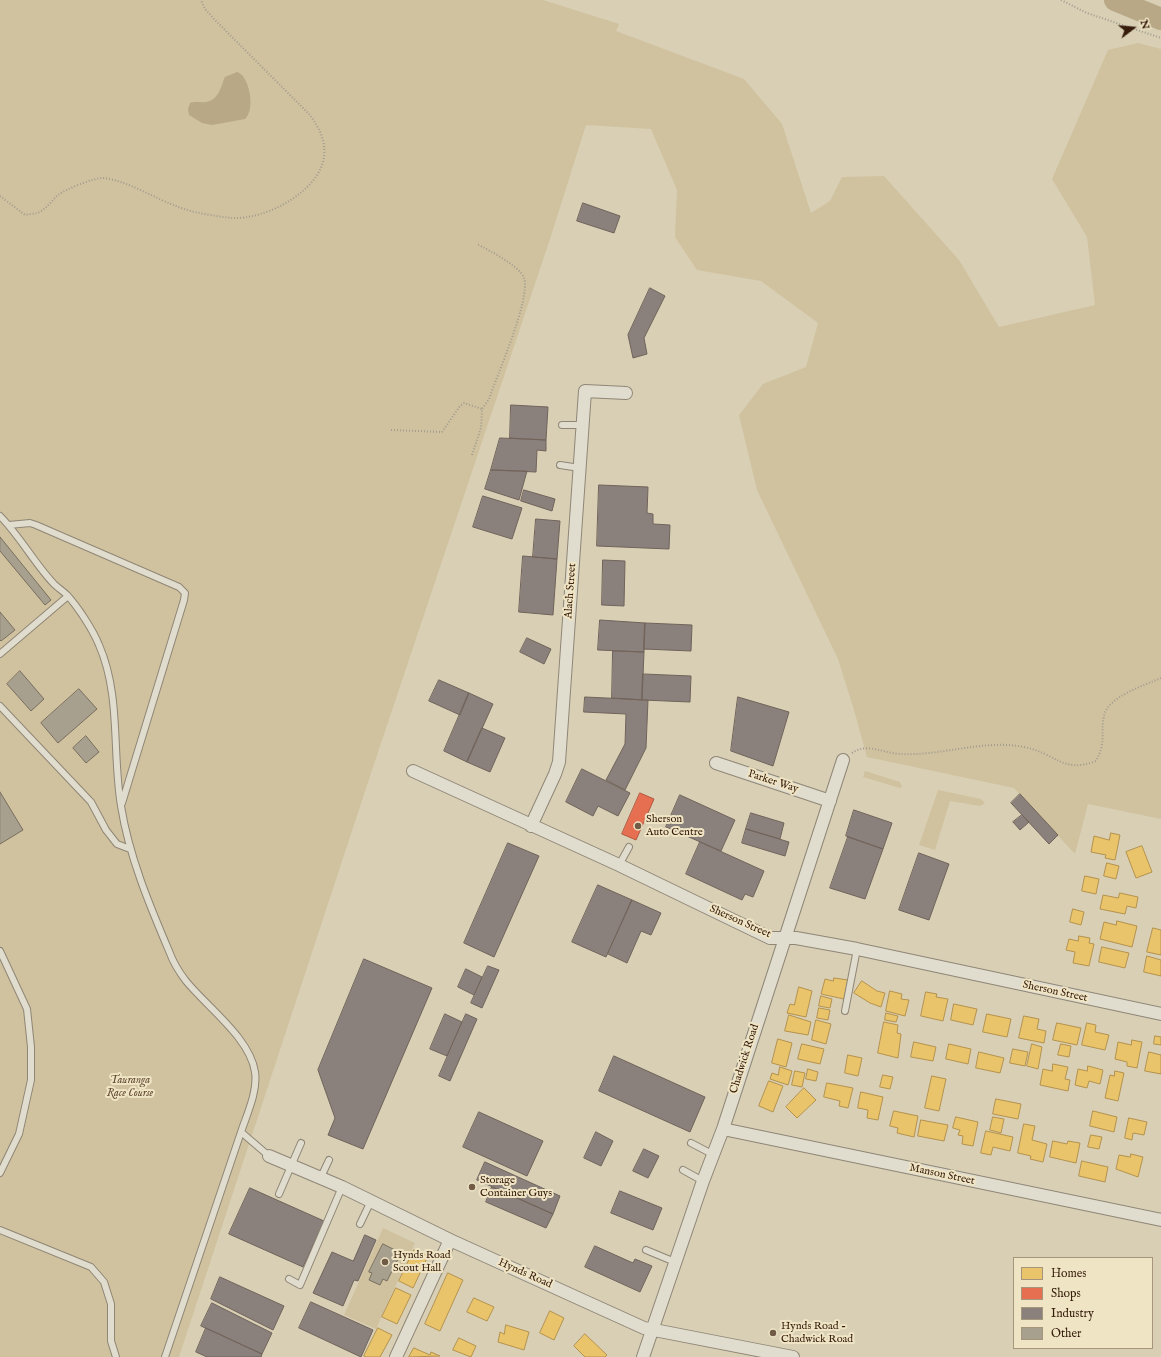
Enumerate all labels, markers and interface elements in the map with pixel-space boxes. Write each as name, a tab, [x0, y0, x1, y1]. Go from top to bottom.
north arrow	[1113, 8, 1153, 48]
text: N	[1136, 18, 1153, 31]
street label: Alach Street	[562, 563, 580, 619]
street label: Parker Way	[746, 768, 800, 796]
place label: Sherson Auto Centre	[646, 813, 703, 839]
marker: Sherson Auto Centre	[633, 821, 643, 831]
street label: Sherson Street	[707, 903, 773, 941]
street label: Sherson Street	[1021, 979, 1089, 1005]
street label: Chadwick Road	[728, 1023, 762, 1095]
park label: Tauranga Race Course	[107, 1074, 153, 1100]
street label: Manson Street	[908, 1162, 976, 1188]
place label: Storage Container Guys	[480, 1174, 552, 1200]
marker: Storage Container Guys	[467, 1182, 477, 1192]
place label: Hynds Road Scout Hall	[393, 1249, 451, 1275]
street label: Hynds Road	[496, 1256, 554, 1292]
marker: Hynds Road Scout Hall	[380, 1257, 390, 1267]
legend	[1013, 1257, 1153, 1349]
text: Homes	[1051, 1266, 1087, 1281]
text: Shops	[1051, 1286, 1081, 1301]
text: Industry	[1051, 1306, 1094, 1321]
place label: Hynds Road - Chadwick Road	[781, 1320, 853, 1346]
text: Other	[1051, 1326, 1081, 1341]
marker: Hynds Road - Chadwick Road	[768, 1328, 778, 1338]

